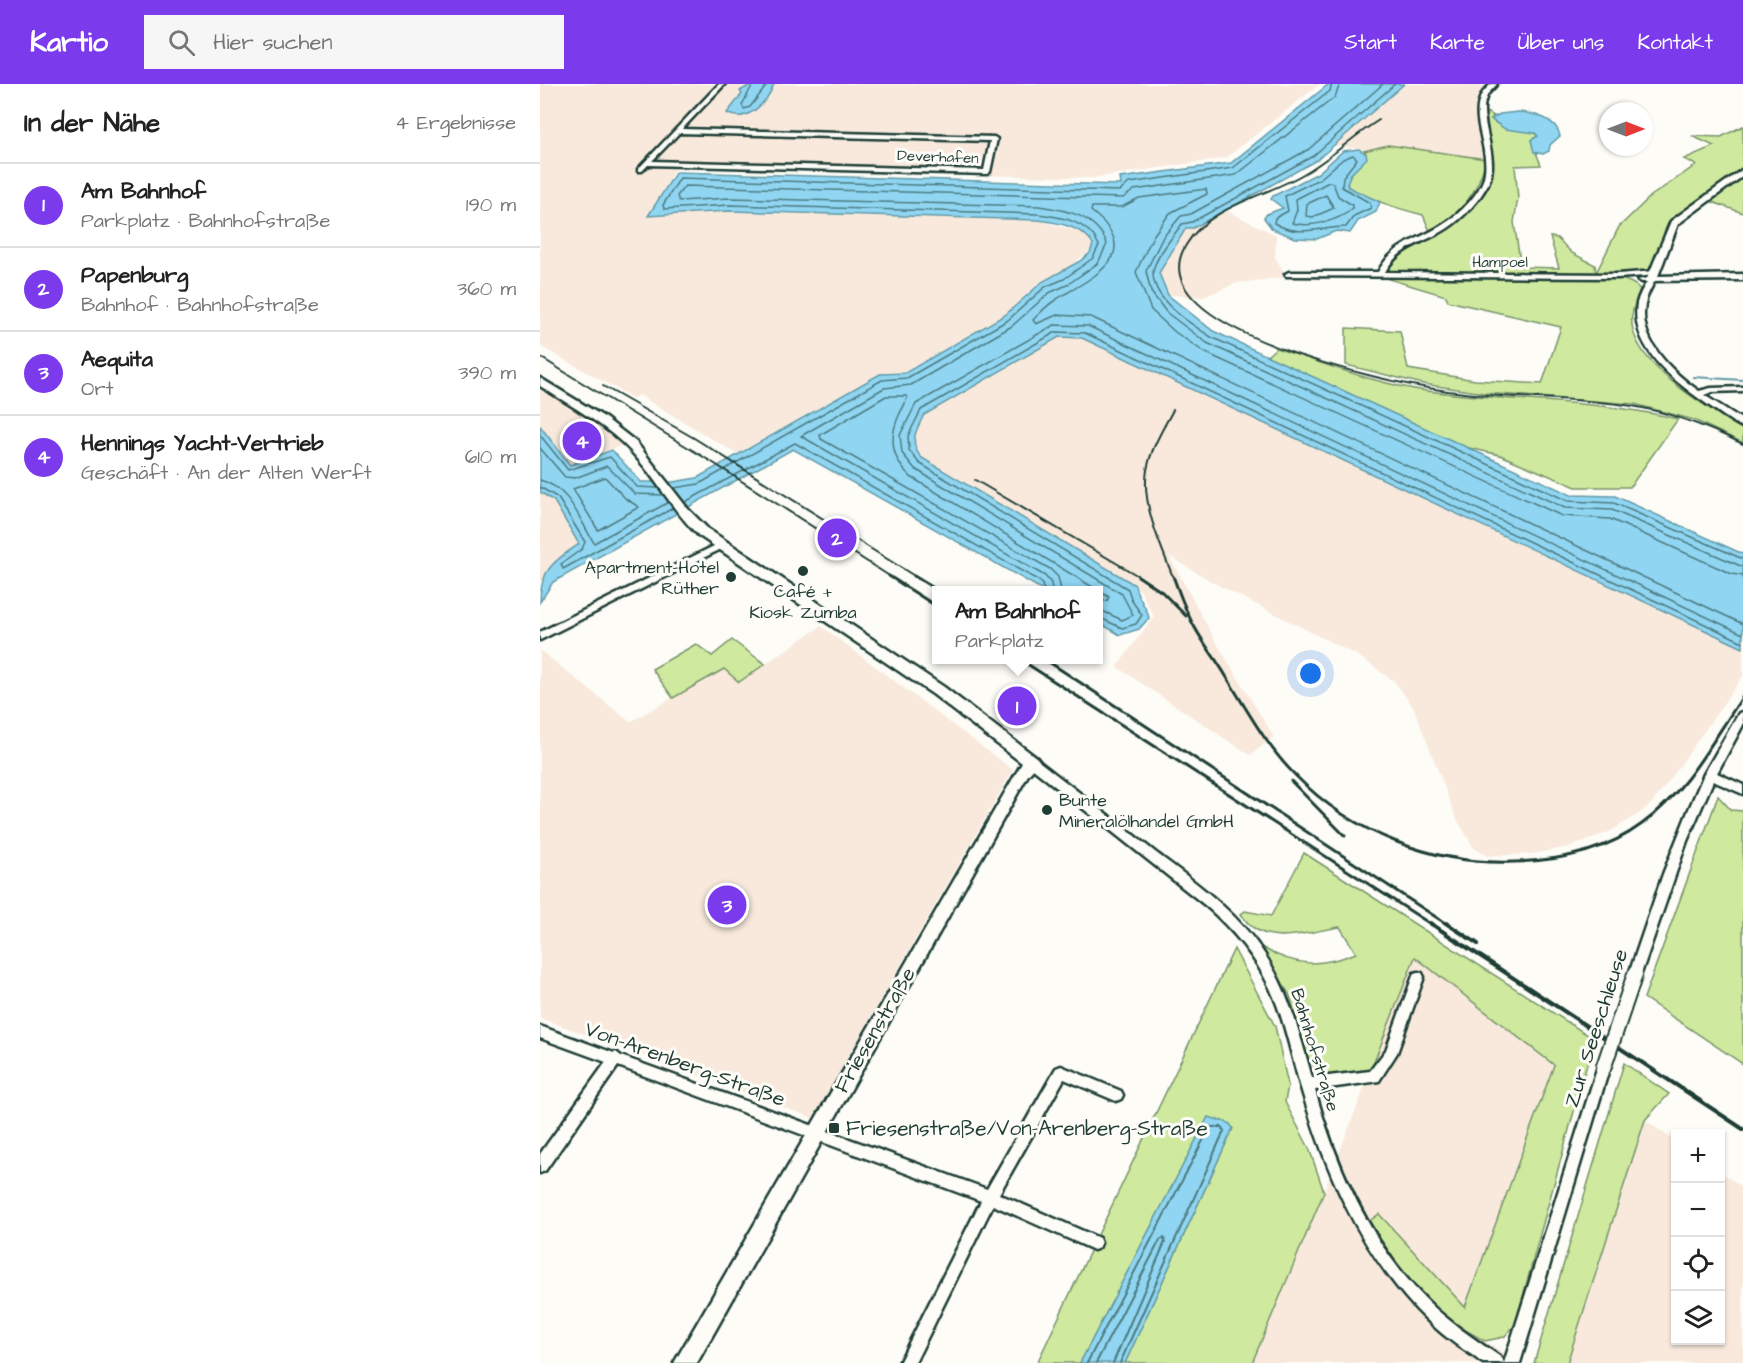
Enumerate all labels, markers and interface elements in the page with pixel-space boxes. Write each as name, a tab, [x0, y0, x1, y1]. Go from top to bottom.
search box	[144, 15, 564, 69]
text: Kartio	[30, 23, 108, 62]
icon: search	[165, 26, 198, 59]
text: Hier suchen	[213, 27, 332, 58]
text: Start	[1344, 28, 1397, 57]
text: Karte	[1430, 28, 1485, 57]
text: Über uns	[1518, 28, 1604, 57]
text: Kontakt	[1637, 28, 1713, 57]
north arrow	[1599, 102, 1653, 156]
text: In der Nähe	[24, 105, 160, 141]
text: 4 Ergebnisse	[395, 109, 516, 137]
street label: Deverhafen	[897, 145, 980, 169]
text: Am Bahnhof	[81, 176, 206, 207]
text: 1	[42, 191, 45, 219]
text: 190 m	[466, 191, 516, 219]
text: Parkplatz · Bahnhofstraße	[81, 207, 330, 235]
street label: Hampoel	[1472, 252, 1528, 273]
text: Papenburg	[81, 260, 188, 291]
text: 2	[38, 275, 49, 303]
text: 360 m	[457, 275, 516, 303]
text: Bahnhof · Bahnhofstraße	[81, 291, 319, 319]
text: Aequita	[81, 344, 153, 375]
text: 3	[38, 359, 49, 387]
text: 390 m	[458, 359, 516, 387]
text: Ort	[81, 375, 114, 403]
pin: 4	[562, 418, 602, 464]
text: Hennings Yacht-Vertrieb	[81, 428, 324, 459]
text: 4	[37, 443, 50, 471]
text: 610 m	[465, 443, 516, 471]
text: Geschäft · An der Alten Werft	[81, 459, 372, 487]
pin: 2	[818, 516, 856, 560]
place label: Apartment-Hotel Rüther	[585, 555, 719, 601]
marker: Café + Kiosk Zumba	[796, 564, 810, 578]
marker: Apartment-Hotel Rüther	[724, 570, 738, 584]
place label: Café + Kiosk Zumba	[749, 579, 857, 625]
popup	[932, 586, 1103, 664]
text: Am Bahnhof	[955, 596, 1080, 627]
text: Parkplatz	[955, 627, 1044, 655]
your location	[1296, 659, 1325, 688]
pin: 1	[998, 684, 1036, 728]
place label: Bunte Mineralölhandel GmbH	[1059, 788, 1234, 834]
marker: Bunte Mineralölhandel GmbH	[1040, 803, 1054, 817]
pin: 3	[708, 882, 747, 928]
street label: Zur Seeschleuse	[1557, 945, 1635, 1111]
street label: Friesenstraße	[827, 962, 923, 1098]
street label: Bahnhofstraße	[1284, 985, 1346, 1115]
street label: Von-Arenberg-Straße	[580, 1014, 789, 1116]
place label: Friesenstraße/Von-Arenberg-Straße	[846, 1114, 1208, 1145]
marker: Friesenstraße/Von-Arenberg-Straße	[827, 1121, 841, 1135]
map controls	[1671, 1129, 1725, 1345]
button: +	[1671, 1129, 1725, 1183]
button: −	[1671, 1183, 1725, 1237]
button: locate	[1671, 1237, 1725, 1291]
button: layers	[1671, 1291, 1725, 1345]

